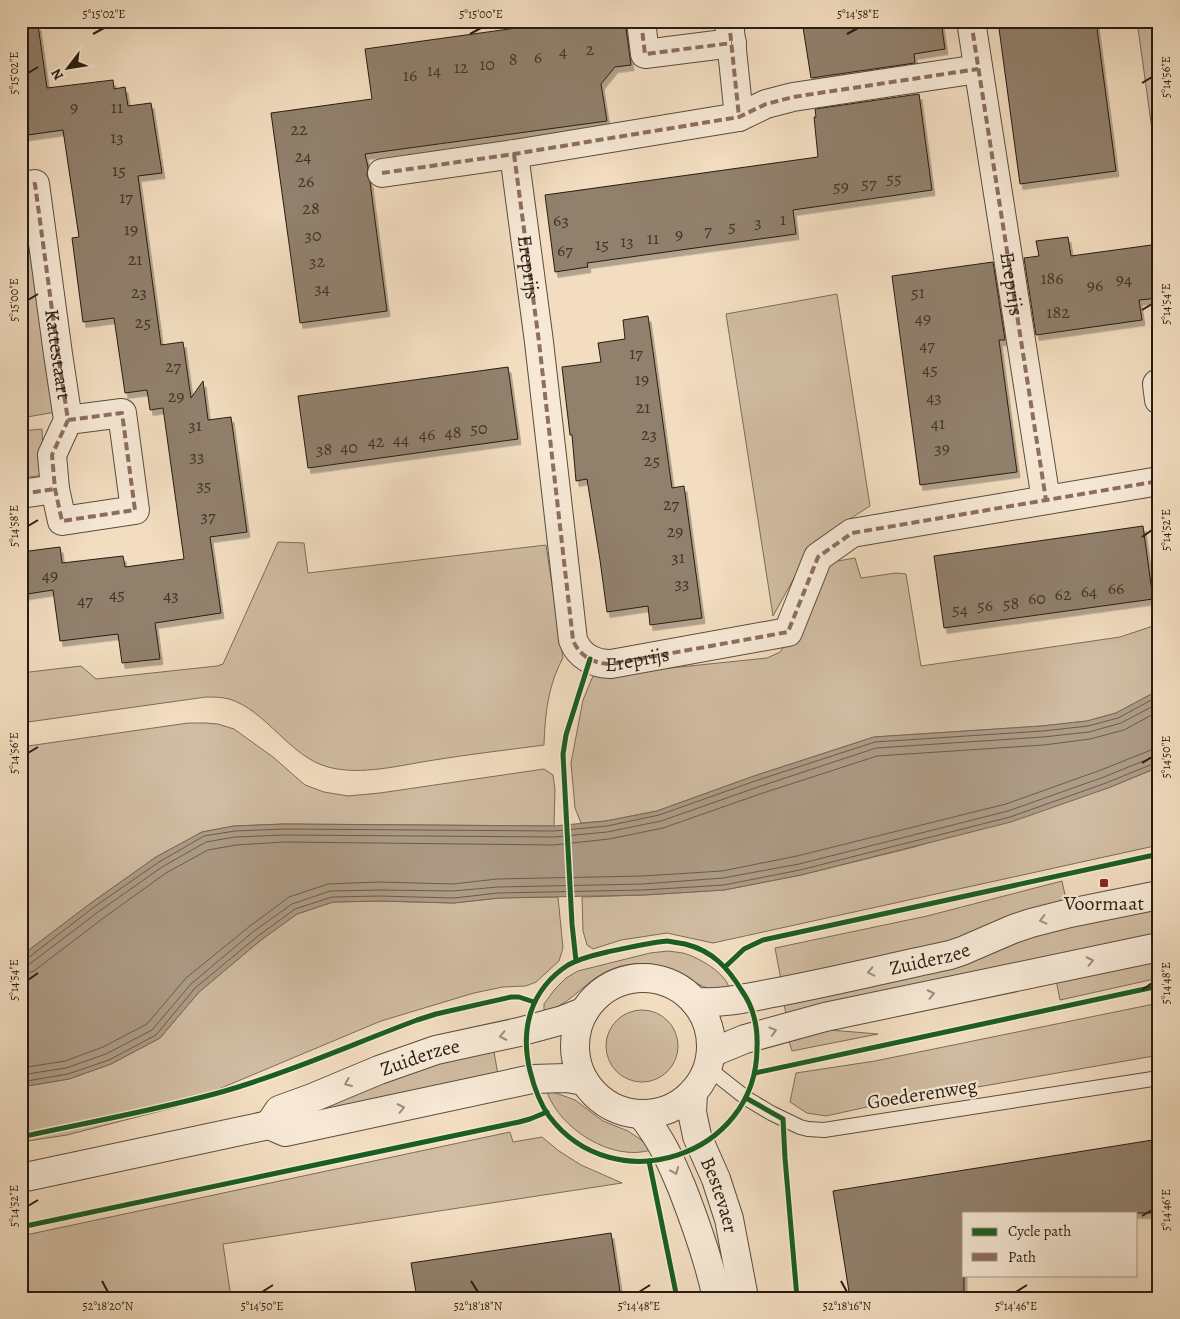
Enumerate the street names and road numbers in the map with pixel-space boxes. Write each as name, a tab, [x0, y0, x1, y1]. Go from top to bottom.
street label: Ereprijs	[511, 233, 547, 301]
street label: Ereprijs	[994, 250, 1030, 318]
street label: Kattestaart	[39, 307, 78, 402]
street label: Ereprijs	[605, 640, 671, 678]
street label: Zuiderzee	[887, 936, 974, 981]
street label: Zuiderzee	[377, 1032, 462, 1082]
street label: Goederenweg	[865, 1072, 979, 1116]
street label: Bestevaer	[694, 1153, 745, 1235]

